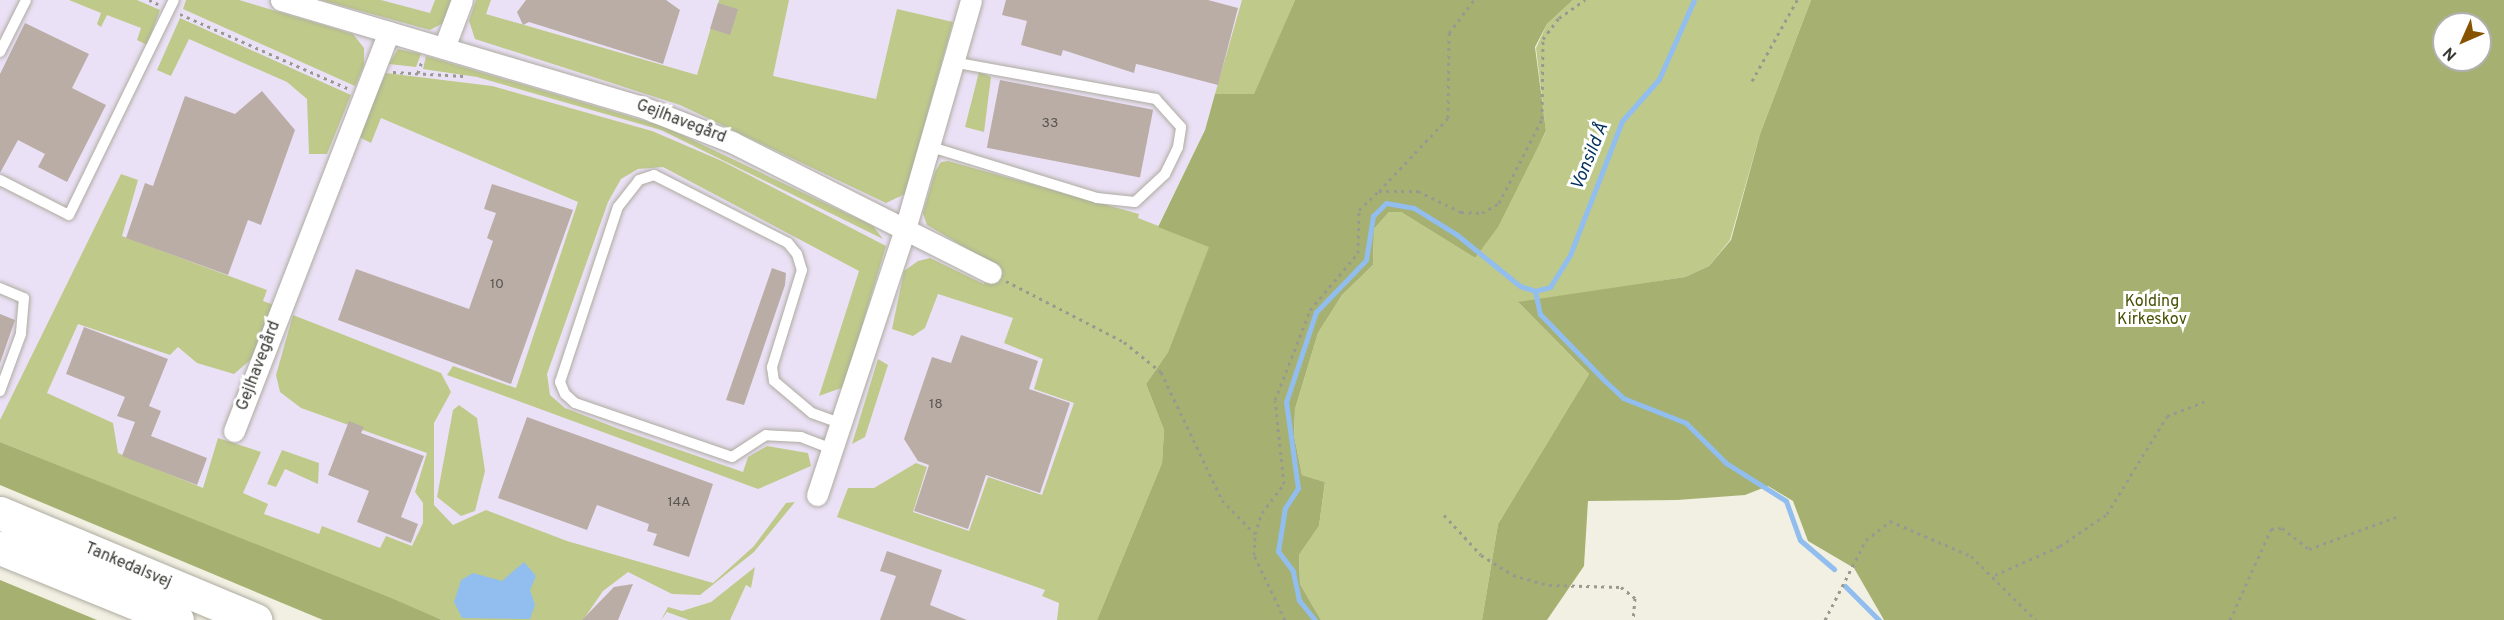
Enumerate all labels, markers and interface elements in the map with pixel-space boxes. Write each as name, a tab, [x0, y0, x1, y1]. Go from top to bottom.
north arrow	[2432, 12, 2492, 72]
text: N	[2440, 42, 2462, 64]
street label: Gejlhavegård	[633, 96, 729, 148]
house number: 33	[1042, 116, 1058, 132]
water label: Vonsild Å	[1568, 120, 1614, 194]
house number: 10	[490, 277, 504, 293]
park label: Kolding Kirkeskov	[2117, 292, 2187, 330]
street label: Gejlhavegård	[233, 318, 285, 414]
house number: 18	[929, 397, 943, 413]
house number: 14A	[668, 495, 690, 511]
street label: Tankedalsvej	[82, 539, 174, 593]

